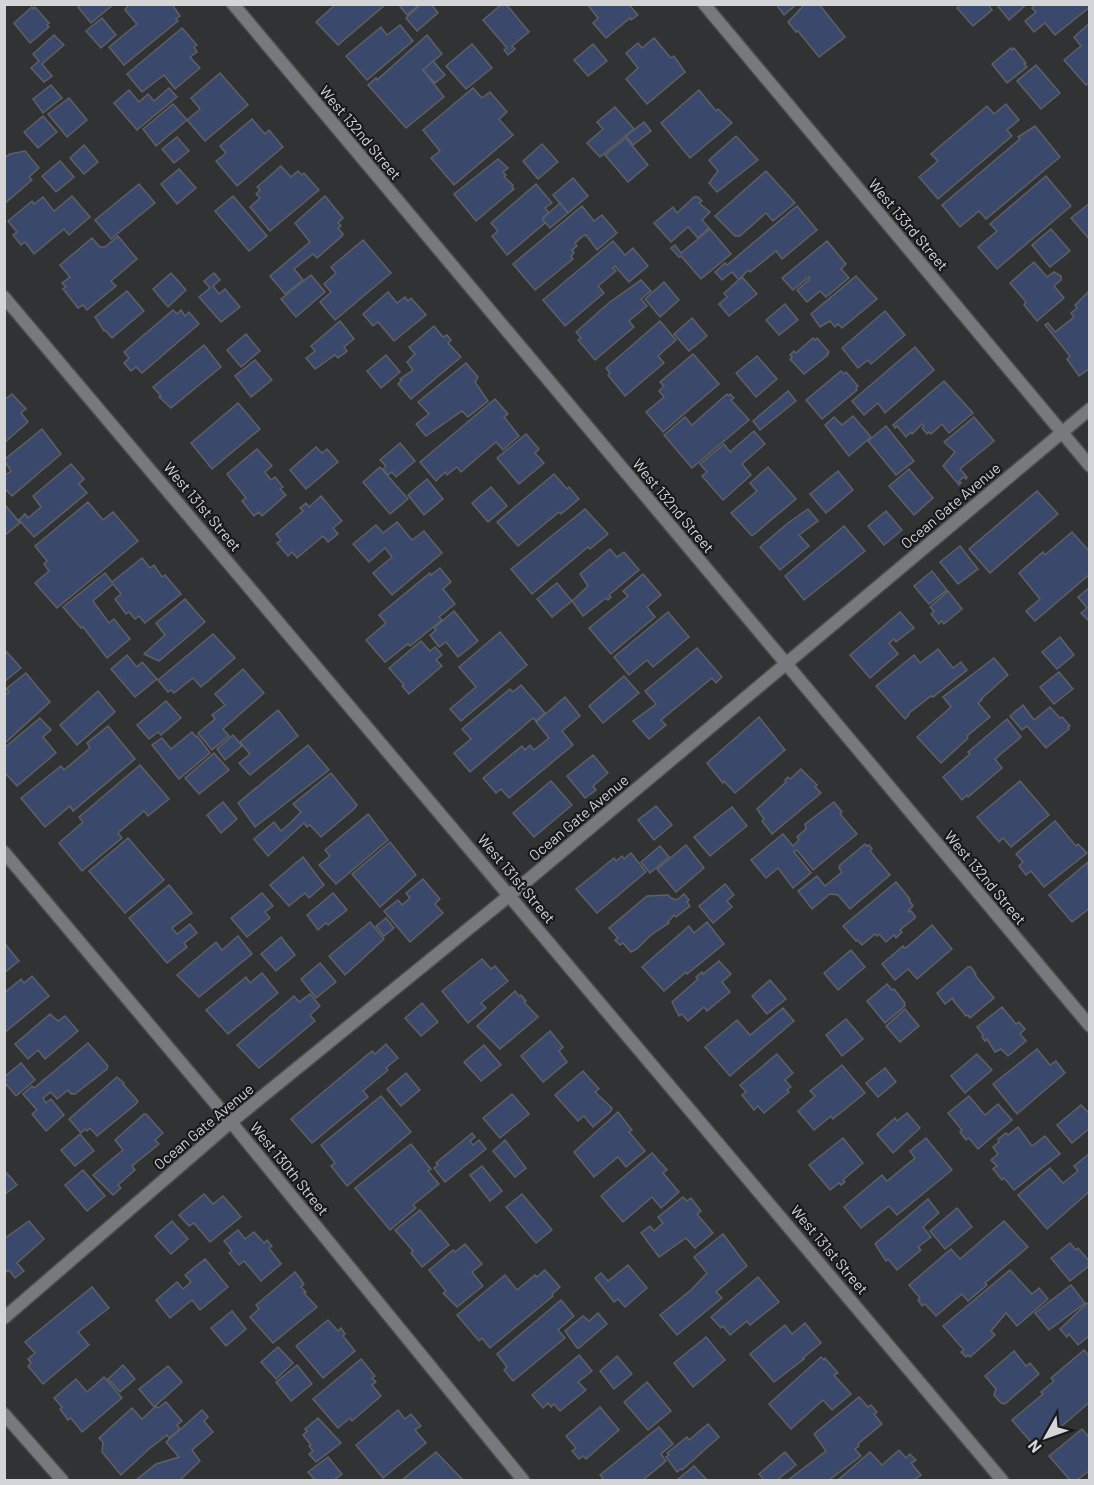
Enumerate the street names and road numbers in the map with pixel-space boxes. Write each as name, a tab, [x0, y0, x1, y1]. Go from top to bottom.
street label: West 132nd Street	[316, 82, 405, 183]
street label: West 133rd Street	[865, 175, 952, 274]
street label: West 132nd Street	[629, 455, 718, 556]
street label: West 131st Street	[160, 458, 245, 555]
street label: Ocean Gate Avenue	[897, 458, 1004, 552]
street label: Ocean Gate Avenue	[525, 770, 632, 864]
street label: West 132nd Street	[941, 827, 1030, 928]
street label: West 131st Street	[474, 830, 559, 927]
street label: Ocean Gate Avenue	[150, 1079, 257, 1173]
street label: West 130th Street	[247, 1118, 333, 1219]
street label: West 131st Street	[787, 1201, 872, 1298]

